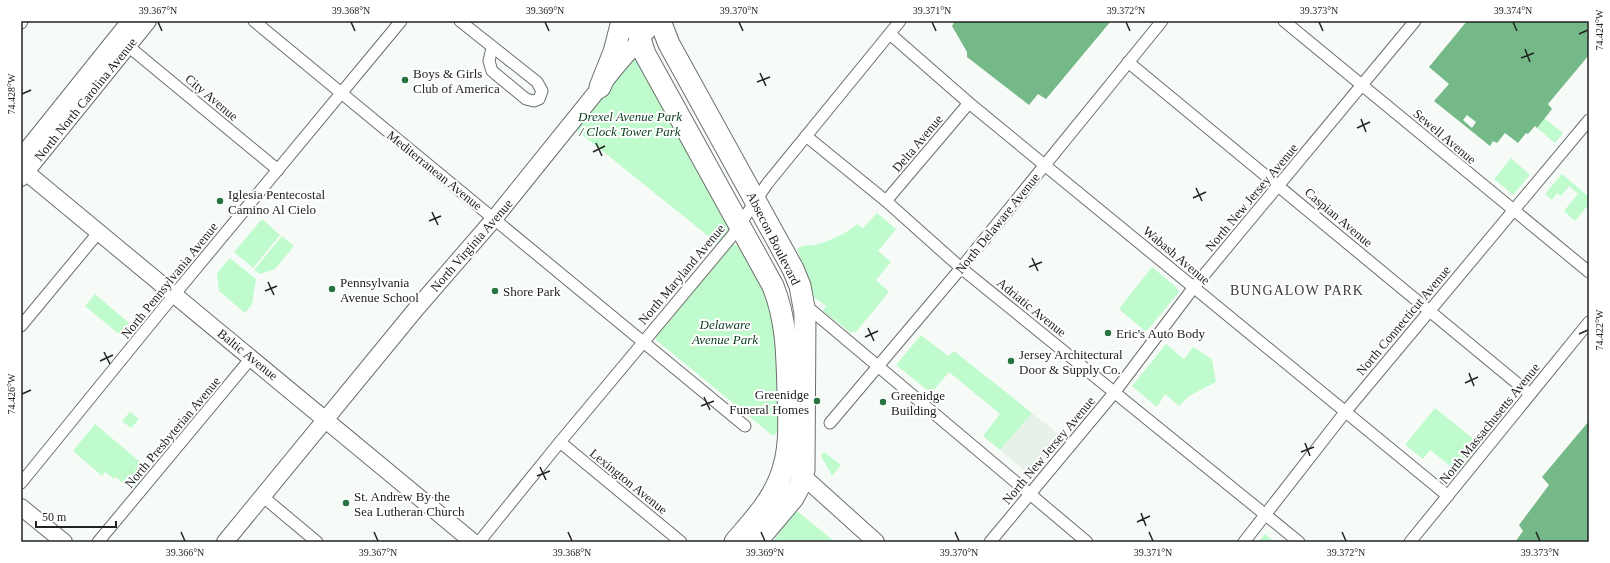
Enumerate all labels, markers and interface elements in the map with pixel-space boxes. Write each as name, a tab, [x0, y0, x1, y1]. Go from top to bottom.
text: 39.367°N	[139, 5, 177, 16]
text: 39.368°N	[332, 5, 370, 16]
text: 39.369°N	[526, 5, 564, 16]
text: 39.370°N	[720, 5, 758, 16]
text: 39.371°N	[913, 5, 951, 16]
text: 39.372°N	[1107, 5, 1145, 16]
text: 39.373°N	[1300, 5, 1338, 16]
text: 39.374°N	[1494, 5, 1532, 16]
text: 74.424°W	[1594, 9, 1605, 50]
street label: North North Carolina Avenue	[31, 35, 140, 164]
place label: Boys & Girls Club of America	[413, 66, 500, 96]
street label: City Avenue	[182, 71, 241, 124]
text: 74.428°W	[6, 73, 17, 114]
marker: Boys & Girls Club of America	[400, 75, 410, 85]
street label: Sewell Avenue	[1410, 106, 1479, 167]
park label: Drexel Avenue Park / Clock Tower Park	[577, 109, 682, 139]
street label: Delta Avenue	[889, 111, 946, 175]
street label: Mediterranean Avenue	[384, 127, 485, 213]
street label: North New Jersey Avenue	[1202, 140, 1301, 254]
street label: North Delaware Avenue	[952, 170, 1043, 277]
street label: Caspian Avenue	[1302, 185, 1376, 250]
place label: Iglesia Pentecostal Camino Al Cielo	[228, 187, 325, 217]
street label: Absecon Boulevard	[744, 189, 804, 288]
marker: Iglesia Pentecostal Camino Al Cielo	[215, 196, 225, 206]
street label: North Virginia Avenue	[427, 196, 516, 295]
street label: North Pennsylvania Avenue	[118, 219, 221, 341]
street label: North Maryland Avenue	[635, 221, 728, 327]
street label: Wabash Avenue	[1140, 223, 1213, 288]
street label: North Connecticut Avenue	[1353, 262, 1454, 378]
place label: Pennsylvania Avenue School	[340, 275, 419, 305]
street label: Adriatic Avenue	[994, 275, 1069, 340]
district label: BUNGALOW PARK	[1230, 283, 1364, 298]
marker: Pennsylvania Avenue School	[327, 284, 337, 294]
place label: Shore Park	[503, 284, 561, 299]
marker: Shore Park	[490, 286, 500, 296]
text: 74.422°W	[1594, 309, 1605, 350]
park label: Delaware Avenue Park	[691, 317, 758, 347]
street label: Baltic Avenue	[215, 326, 281, 383]
place label: Eric's Auto Body	[1116, 326, 1206, 341]
marker: Eric's Auto Body	[1103, 328, 1113, 338]
place label: Jersey Architectural Door & Supply Co.	[1019, 347, 1123, 377]
marker: Jersey Architectural Door & Supply Co.	[1006, 356, 1016, 366]
street label: North Massachusetts Avenue	[1436, 360, 1543, 487]
text: 74.426°W	[6, 373, 17, 414]
street label: North Presbyterian Avenue	[121, 373, 223, 491]
place label: Greenidge Funeral Homes	[729, 387, 809, 417]
place label: Greenidge Building	[891, 388, 945, 418]
street label: North New Jersey Avenue	[999, 393, 1098, 507]
marker: Greenidge Funeral Homes	[812, 396, 822, 406]
marker: Greenidge Building	[878, 397, 888, 407]
street label: Lexington Avenue	[587, 446, 671, 517]
place label: St. Andrew By the Sea Lutheran Church	[354, 489, 465, 519]
marker: St. Andrew By the Sea Lutheran Church	[341, 498, 351, 508]
scale bar	[36, 503, 116, 529]
text: 50 m	[42, 510, 67, 524]
text: 39.366°N	[166, 547, 204, 558]
text: 39.367°N	[359, 547, 397, 558]
text: 39.368°N	[553, 547, 591, 558]
text: 39.369°N	[746, 547, 784, 558]
text: 39.370°N	[940, 547, 978, 558]
text: 39.371°N	[1134, 547, 1172, 558]
text: 39.372°N	[1327, 547, 1365, 558]
text: 39.373°N	[1521, 547, 1559, 558]

